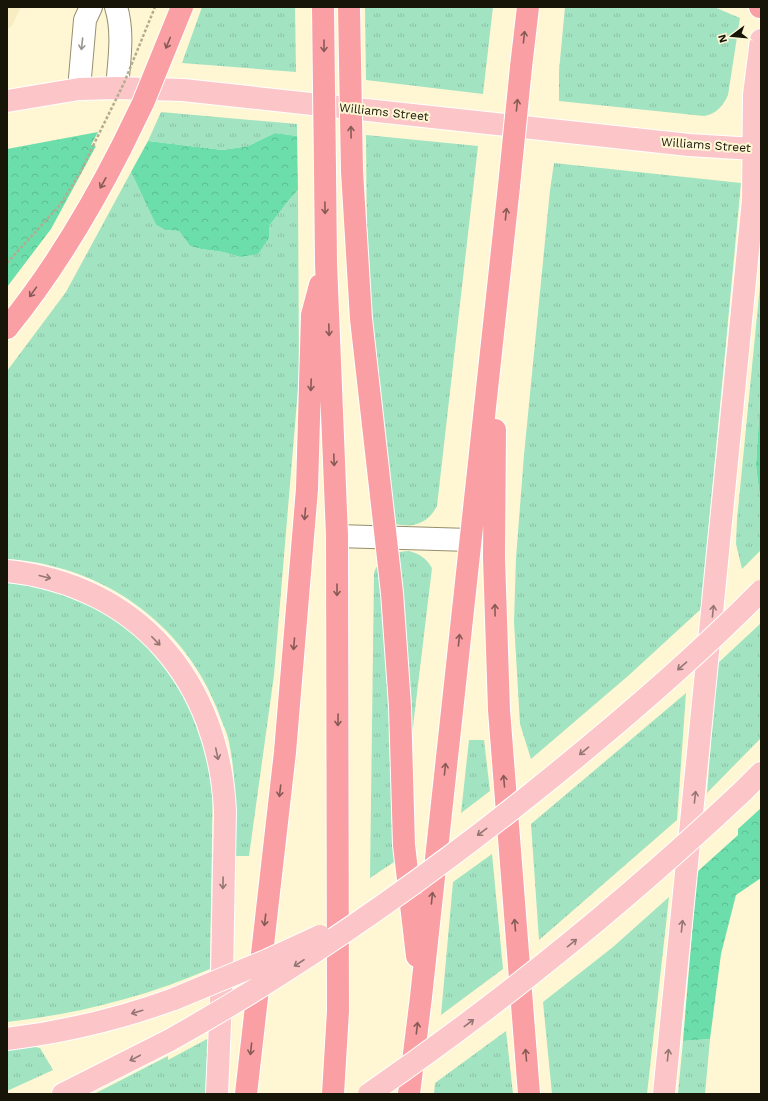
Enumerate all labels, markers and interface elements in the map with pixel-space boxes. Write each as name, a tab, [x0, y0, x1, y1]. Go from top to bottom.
north arrow	[712, 16, 752, 56]
one-way arrow	[521, 31, 528, 44]
text: N	[715, 33, 730, 44]
one-way arrow	[78, 37, 86, 50]
one-way arrow	[164, 37, 172, 49]
one-way arrow	[320, 39, 328, 52]
one-way arrow	[513, 99, 521, 112]
street label: Williams Street	[338, 100, 430, 124]
one-way arrow	[347, 126, 355, 139]
street label: Williams Street	[661, 135, 751, 155]
one-way arrow	[99, 177, 107, 189]
one-way arrow	[321, 201, 329, 214]
one-way arrow	[502, 208, 509, 221]
one-way arrow	[29, 287, 37, 298]
one-way arrow	[325, 323, 332, 336]
one-way arrow	[307, 378, 315, 391]
one-way arrow	[330, 453, 337, 466]
one-way arrow	[301, 507, 308, 520]
one-way arrow	[39, 574, 52, 582]
one-way arrow	[333, 583, 341, 596]
one-way arrow	[492, 604, 499, 617]
one-way arrow	[709, 605, 717, 618]
one-way arrow	[455, 634, 463, 647]
one-way arrow	[151, 636, 161, 646]
one-way arrow	[290, 637, 298, 650]
one-way arrow	[677, 661, 687, 671]
one-way arrow	[334, 713, 342, 726]
one-way arrow	[214, 747, 222, 760]
one-way arrow	[579, 747, 589, 756]
one-way arrow	[442, 763, 449, 776]
one-way arrow	[500, 775, 507, 788]
one-way arrow	[277, 784, 284, 797]
one-way arrow	[691, 791, 698, 804]
one-way arrow	[477, 828, 488, 836]
one-way arrow	[220, 876, 227, 889]
one-way arrow	[428, 892, 435, 905]
one-way arrow	[262, 913, 269, 926]
one-way arrow	[512, 919, 519, 932]
one-way arrow	[678, 920, 686, 933]
one-way arrow	[566, 938, 577, 947]
one-way arrow	[294, 959, 305, 967]
one-way arrow	[131, 1009, 144, 1016]
one-way arrow	[464, 1019, 475, 1027]
one-way arrow	[413, 1021, 421, 1034]
one-way arrow	[247, 1042, 255, 1055]
one-way arrow	[523, 1049, 530, 1062]
one-way arrow	[665, 1049, 672, 1062]
one-way arrow	[129, 1055, 141, 1062]

